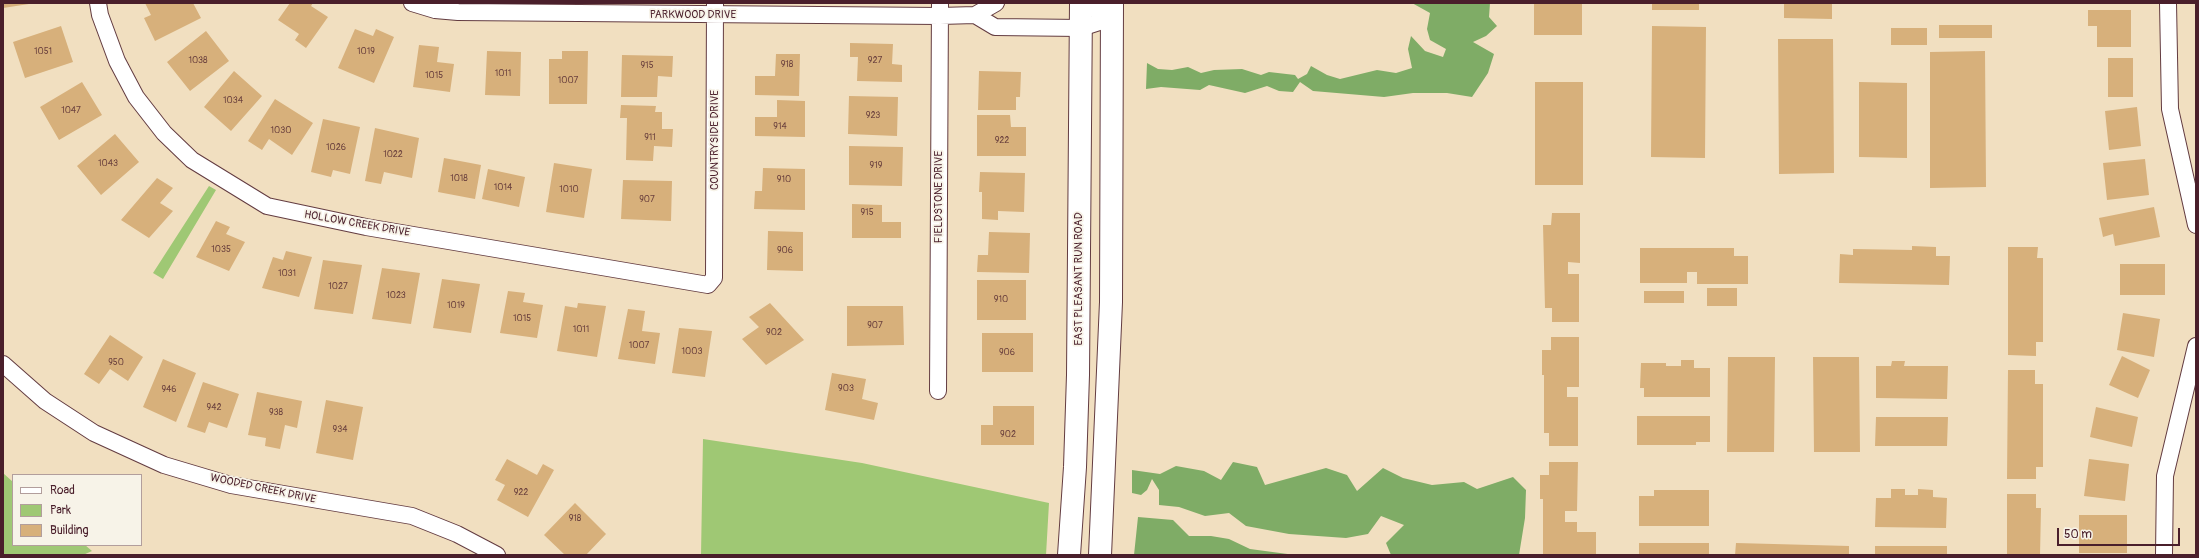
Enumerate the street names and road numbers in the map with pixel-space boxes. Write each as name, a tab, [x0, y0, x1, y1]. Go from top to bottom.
street label: PARKWOOD DRIVE	[650, 8, 736, 22]
street label: COUNTRYSIDE DRIVE	[708, 90, 722, 190]
street label: FIELDSTONE DRIVE	[932, 151, 946, 243]
street label: HOLLOW CREEK DRIVE	[303, 208, 411, 240]
street label: EAST PLEASANT RUN ROAD	[1072, 212, 1086, 346]
street label: WOODED CREEK DRIVE	[209, 471, 317, 507]

